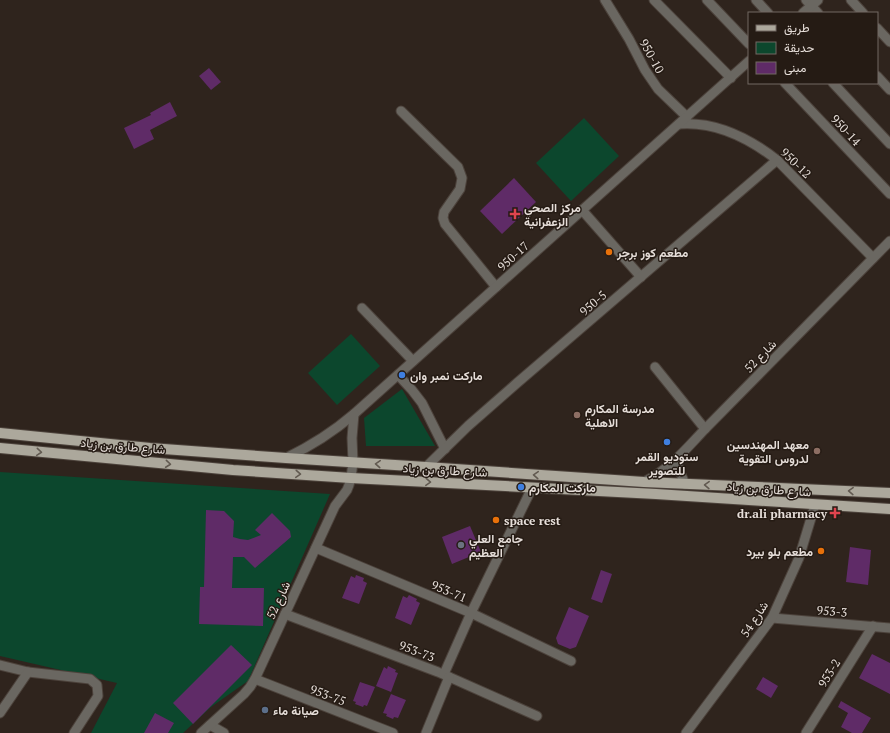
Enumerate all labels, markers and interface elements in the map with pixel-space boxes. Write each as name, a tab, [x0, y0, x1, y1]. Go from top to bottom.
legend	[748, 12, 878, 84]
text: طريق	[784, 20, 810, 36]
street label: 950-10	[636, 36, 668, 76]
text: حديقة	[784, 40, 814, 55]
text: مبنى	[784, 60, 806, 76]
street label: 950-14	[828, 111, 865, 149]
street label: 950-12	[777, 145, 815, 181]
place label: مركز الصحي الزعفرانية	[524, 200, 581, 230]
marker: مركز الصحي الزعفرانية	[509, 208, 521, 220]
street label: 950-17	[494, 238, 532, 274]
place label: مطعم كوز برجر	[616, 245, 689, 261]
marker: مطعم كوز برجر	[604, 247, 614, 257]
street label: 950-5	[576, 287, 610, 319]
street label: شارع 52	[741, 336, 781, 377]
place label: ماركت نمبر وان	[410, 368, 483, 384]
marker: ماركت نمبر وان	[397, 370, 407, 380]
place label: مدرسة المكارم الاهلية	[585, 401, 655, 430]
marker: مدرسة المكارم الاهلية	[572, 410, 582, 420]
street label: شارع طارق بن زياد	[80, 435, 166, 459]
marker: ستوديو القمر للتصوير	[662, 437, 672, 447]
place label: معهد المهندسين لدروس التقوية	[727, 437, 809, 467]
marker: معهد المهندسين لدروس التقوية	[812, 446, 822, 456]
one-way arrow	[36, 447, 42, 456]
place label: ستوديو القمر للتصوير	[635, 449, 699, 479]
one-way arrow	[165, 459, 171, 468]
one-way arrow	[375, 459, 381, 468]
street label: شارع طارق بن زياد	[402, 460, 488, 482]
one-way arrow	[295, 470, 301, 479]
one-way arrow	[533, 470, 539, 479]
one-way arrow	[425, 478, 431, 486]
street label: شارع طارق بن زياد	[726, 479, 812, 501]
place label: ماركت المكارم	[529, 480, 596, 496]
one-way arrow	[704, 481, 710, 490]
marker: ماركت المكارم	[516, 482, 526, 492]
one-way arrow	[848, 487, 854, 496]
place label: dr.ali pharmacy	[737, 506, 828, 521]
marker: dr.ali pharmacy	[830, 508, 840, 518]
place label: space rest	[504, 513, 561, 528]
marker: space rest	[491, 515, 501, 525]
place label: جامع العلي العظيم	[469, 531, 523, 561]
marker: جامع العلي العظيم	[456, 540, 466, 550]
place label: مطعم بلو بيرد	[746, 544, 813, 560]
marker: مطعم بلو بيرد	[816, 546, 826, 556]
street label: 953-71	[429, 577, 469, 605]
street label: شارع 52	[263, 579, 295, 622]
street label: شارع 54	[737, 598, 773, 641]
street label: 953-3	[816, 602, 848, 620]
street label: 953-73	[397, 637, 437, 665]
street label: 953-2	[815, 656, 843, 690]
street label: 953-75	[308, 681, 348, 709]
place label: صيانة ماء	[273, 703, 319, 718]
marker: صيانة ماء	[260, 705, 270, 715]

